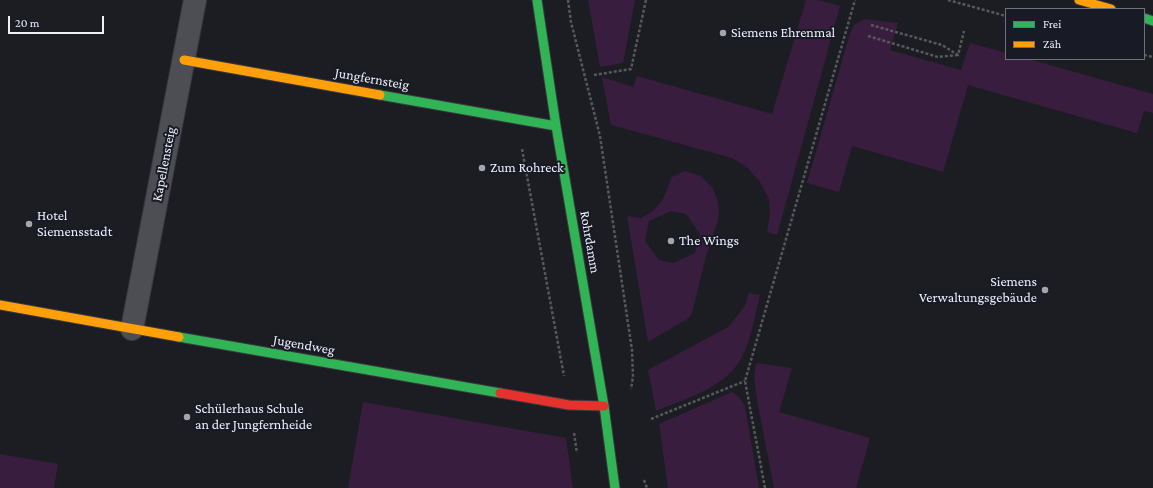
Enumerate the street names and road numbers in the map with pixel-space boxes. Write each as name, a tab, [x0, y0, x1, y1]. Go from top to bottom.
street label: Jungfernsteig	[333, 64, 411, 94]
street label: Kapellensteig	[149, 125, 179, 203]
street label: Rohrdamm	[576, 209, 604, 275]
street label: Jugendweg	[272, 331, 336, 359]

